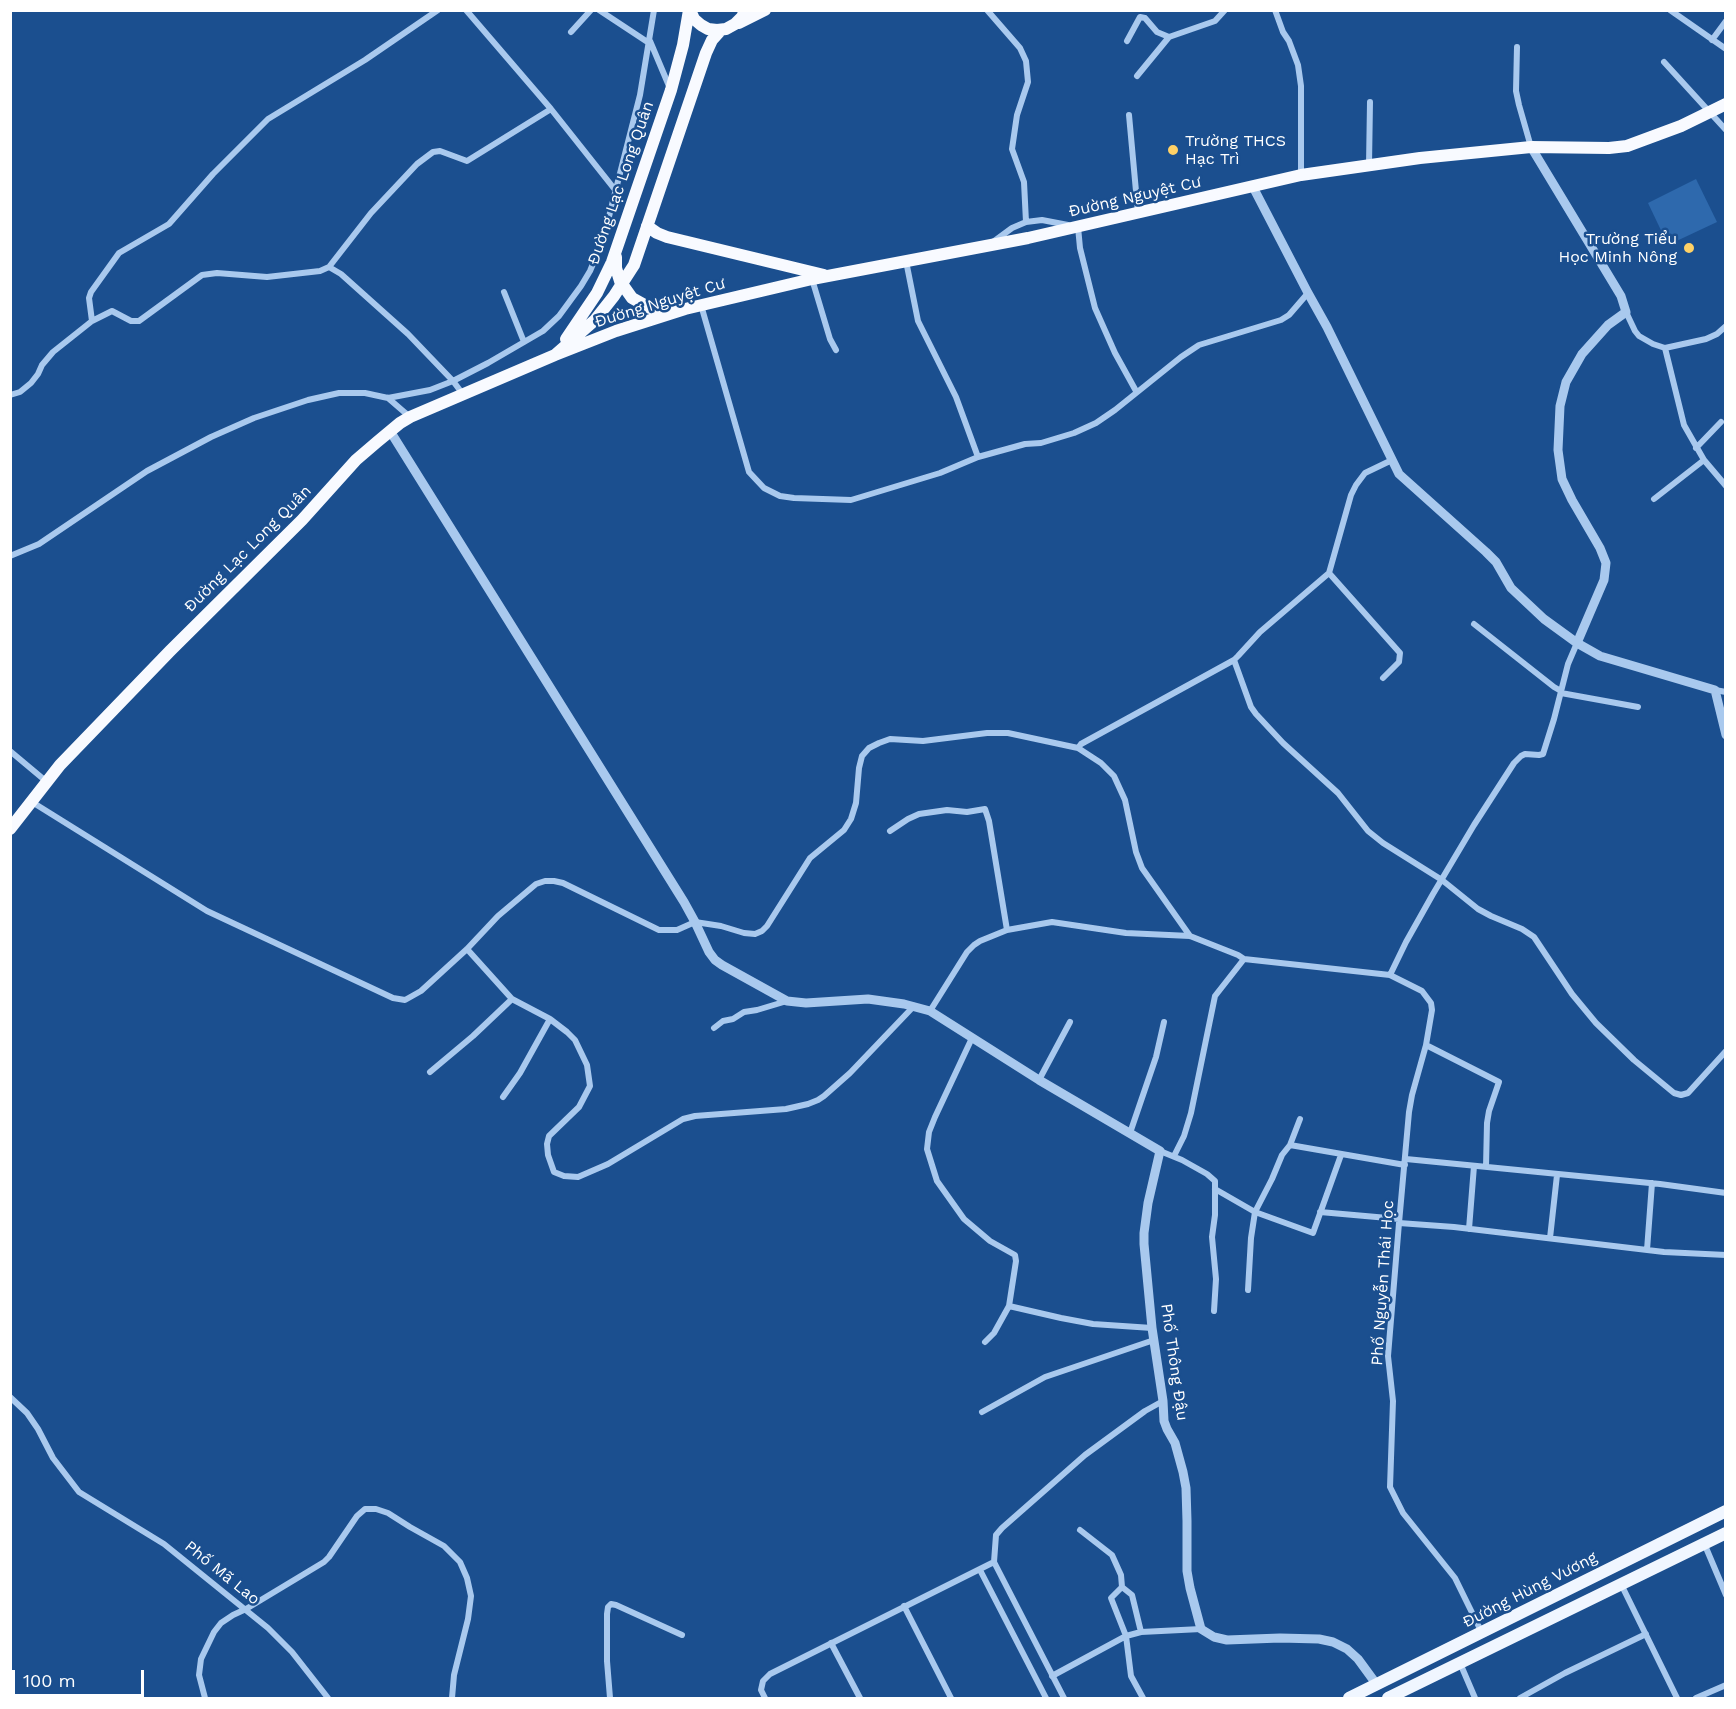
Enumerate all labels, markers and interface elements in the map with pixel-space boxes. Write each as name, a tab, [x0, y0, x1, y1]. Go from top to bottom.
street label: Đường Lạc Long Quân	[584, 99, 658, 267]
place label: Trường THCS Hạc Trì	[1185, 131, 1286, 169]
marker: Trường THCS Hạc Trì	[1166, 143, 1180, 157]
street label: Đường Nguyệt Cư	[1067, 172, 1203, 222]
place label: Trường Tiểu Học Minh Nông	[1559, 229, 1677, 267]
marker: Trường Tiểu Học Minh Nông	[1682, 241, 1696, 255]
street label: Đường Nguyệt Cư	[592, 274, 728, 332]
street label: Đường Lạc Long Quân	[180, 481, 316, 617]
street label: Phố Nguyễn Thái Học	[1368, 1200, 1398, 1366]
street label: Phố Thông Đậu	[1156, 1302, 1192, 1422]
street label: Phố Mã Lao	[181, 1537, 263, 1609]
street label: Đường Hùng Vương	[1460, 1548, 1600, 1632]
scale bar	[15, 1658, 147, 1696]
text: 100 m	[23, 1670, 76, 1691]

